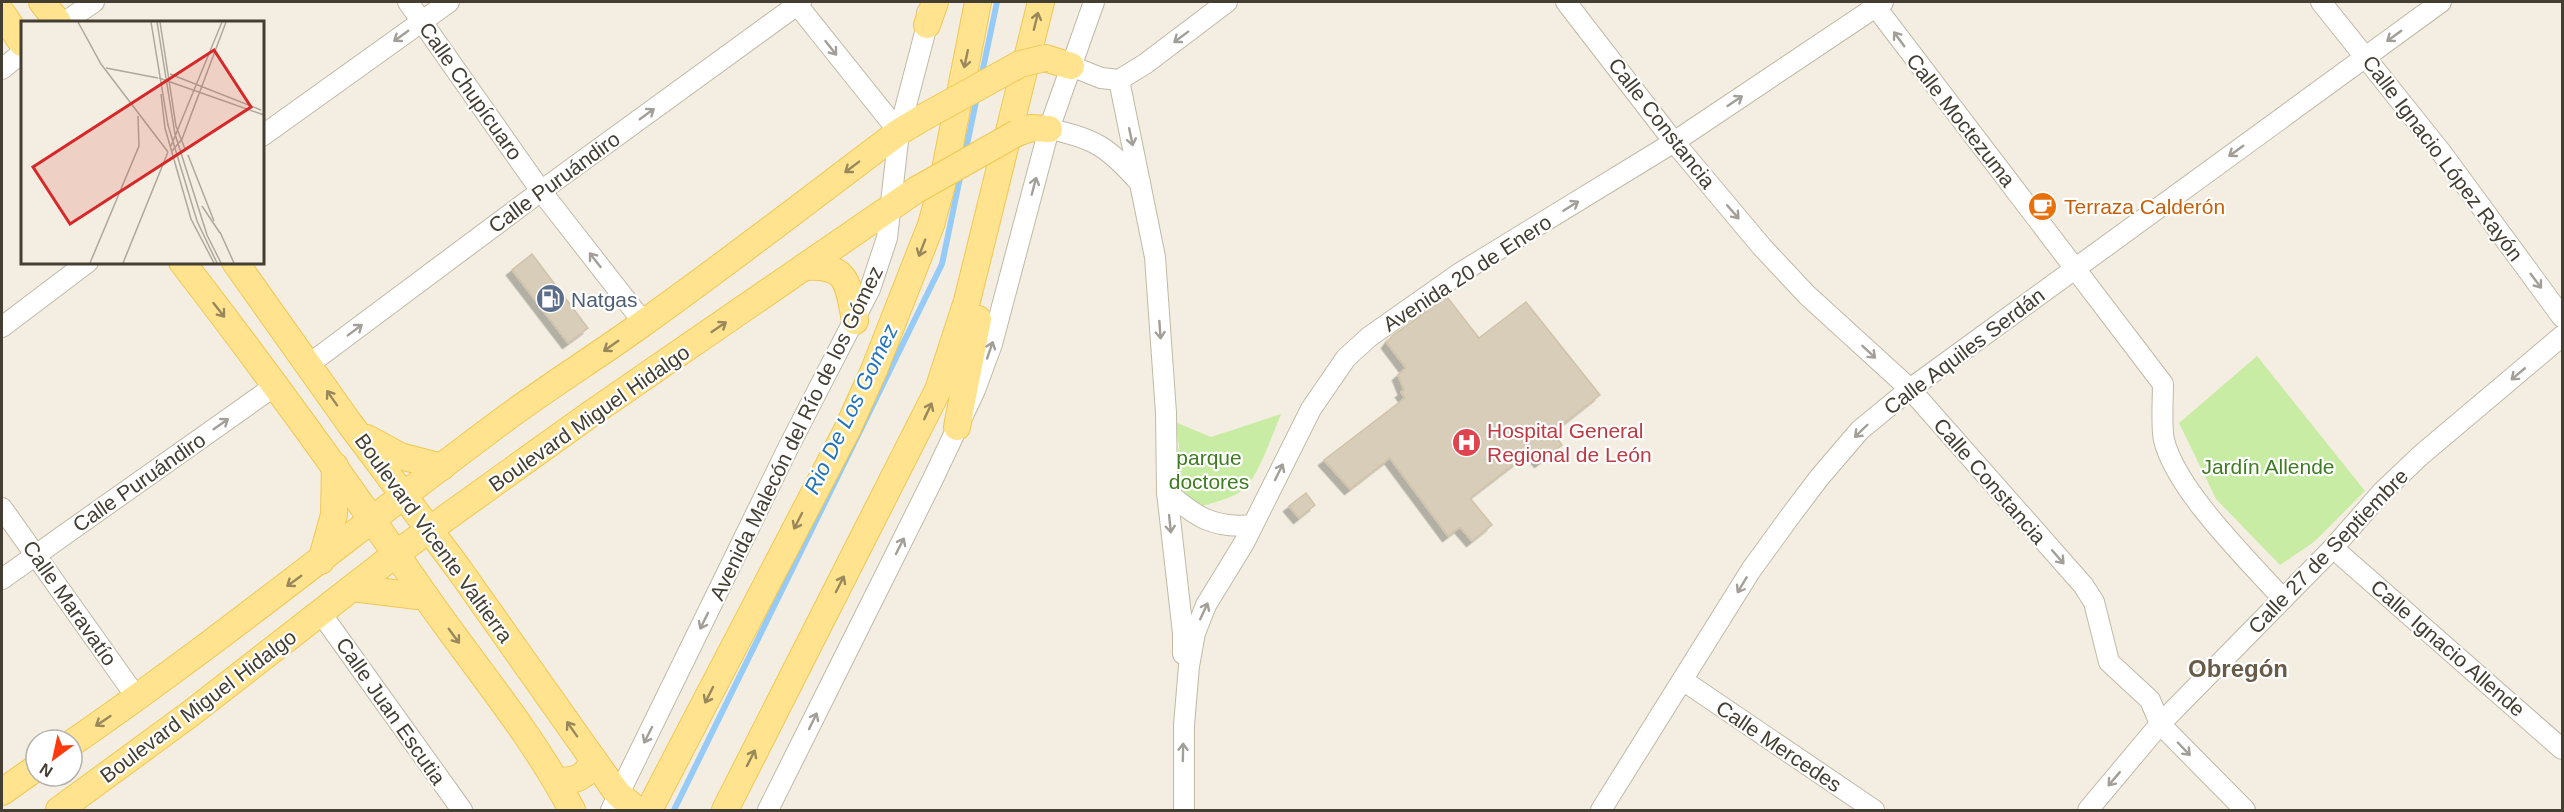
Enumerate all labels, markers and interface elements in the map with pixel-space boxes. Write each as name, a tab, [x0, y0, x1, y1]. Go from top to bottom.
one-way arrow	[1031, 12, 1043, 31]
street label: Calle Chupícuaro	[415, 18, 527, 164]
inset map	[21, 21, 264, 264]
one-way arrow	[394, 30, 410, 42]
one-way arrow	[1173, 30, 1189, 43]
one-way arrow	[2386, 30, 2402, 42]
one-way arrow	[1893, 31, 1905, 47]
one-way arrow	[824, 39, 837, 55]
one-way arrow	[960, 48, 971, 68]
street label: Calle Moctezuma	[1902, 49, 2020, 191]
street label: Calle Ignacio López Rayón	[2358, 51, 2528, 265]
street label: Calle Constancia	[1604, 53, 1720, 193]
one-way arrow	[1726, 95, 1743, 107]
one-way arrow	[638, 107, 654, 120]
street label: Calle Puruándiro	[484, 127, 624, 237]
one-way arrow	[1126, 127, 1137, 147]
one-way arrow	[2229, 145, 2245, 157]
one-way arrow	[845, 161, 861, 173]
one-way arrow	[1029, 177, 1041, 196]
cafe icon: Terraza Calderón	[2027, 190, 2059, 222]
place label: Terraza Calderón	[2064, 195, 2225, 218]
one-way arrow	[1562, 199, 1579, 211]
one-way arrow	[1726, 204, 1739, 220]
street label: Avenida 20 de Enero	[1379, 210, 1555, 336]
one-way arrow	[916, 239, 927, 257]
one-way arrow	[588, 252, 601, 268]
street label: Avenida Malecón del Río de los Gómez	[705, 262, 887, 604]
one-way arrow	[2530, 272, 2542, 288]
fuel station icon: Natgas	[534, 283, 566, 315]
street label: Calle Aquiles Serdán	[1879, 283, 2049, 419]
place label: Natgas	[571, 288, 638, 311]
one-way arrow	[212, 302, 225, 318]
one-way arrow	[1155, 319, 1166, 339]
water label: Rio De Los Gomez	[799, 320, 903, 498]
one-way arrow	[710, 321, 727, 334]
one-way arrow	[347, 323, 363, 336]
street label: Boulevard Miguel Hidalgo	[484, 340, 694, 496]
one-way arrow	[604, 340, 620, 352]
one-way arrow	[985, 341, 996, 360]
one-way arrow	[1861, 344, 1876, 358]
one-way arrow	[2511, 367, 2526, 381]
one-way arrow	[326, 390, 338, 406]
one-way arrow	[923, 402, 935, 420]
street label: Calle Constancia	[1929, 414, 2051, 549]
one-way arrow	[213, 418, 229, 430]
place label: Hospital General Regional de León	[1487, 419, 1652, 466]
one-way arrow	[1854, 423, 1869, 438]
hospital icon: Hospital General Regional de León	[1450, 426, 1482, 458]
street label: Calle Puruándiro	[68, 428, 210, 536]
street label: Boulevard Vicente Valtierra	[350, 429, 518, 647]
park label: parque doctores	[1169, 446, 1249, 493]
park label: Jardín Allende	[2201, 455, 2335, 478]
one-way arrow	[1273, 464, 1285, 482]
street label: Calle 27 de Septiembre	[2243, 464, 2413, 638]
one-way arrow	[792, 512, 804, 530]
one-way arrow	[1165, 514, 1176, 534]
street label: Calle Maravatío	[18, 536, 122, 670]
one-way arrow	[894, 537, 906, 555]
one-way arrow	[2051, 549, 2065, 564]
one-way arrow	[286, 575, 302, 587]
street label: Calle Ignacio Allende	[2366, 575, 2530, 721]
one-way arrow	[834, 576, 846, 594]
one-way arrow	[1736, 576, 1748, 593]
one-way arrow	[1199, 602, 1211, 620]
one-way arrow	[698, 611, 710, 629]
street label: Boulevard Miguel Hidalgo	[96, 625, 300, 787]
one-way arrow	[448, 627, 461, 643]
street label: Calle Juan Escutia	[332, 633, 450, 789]
district label: Obregón	[2188, 655, 2288, 682]
one-way arrow	[703, 685, 714, 703]
street label: Calle Mercedes	[1712, 696, 1846, 796]
one-way arrow	[808, 712, 820, 730]
one-way arrow	[95, 715, 112, 728]
one-way arrow	[566, 722, 578, 738]
one-way arrow	[641, 726, 653, 744]
north arrow	[24, 728, 84, 788]
one-way arrow	[2177, 741, 2192, 756]
one-way arrow	[1177, 743, 1189, 763]
one-way arrow	[746, 750, 758, 768]
text: N	[37, 760, 56, 780]
one-way arrow	[2107, 771, 2121, 786]

